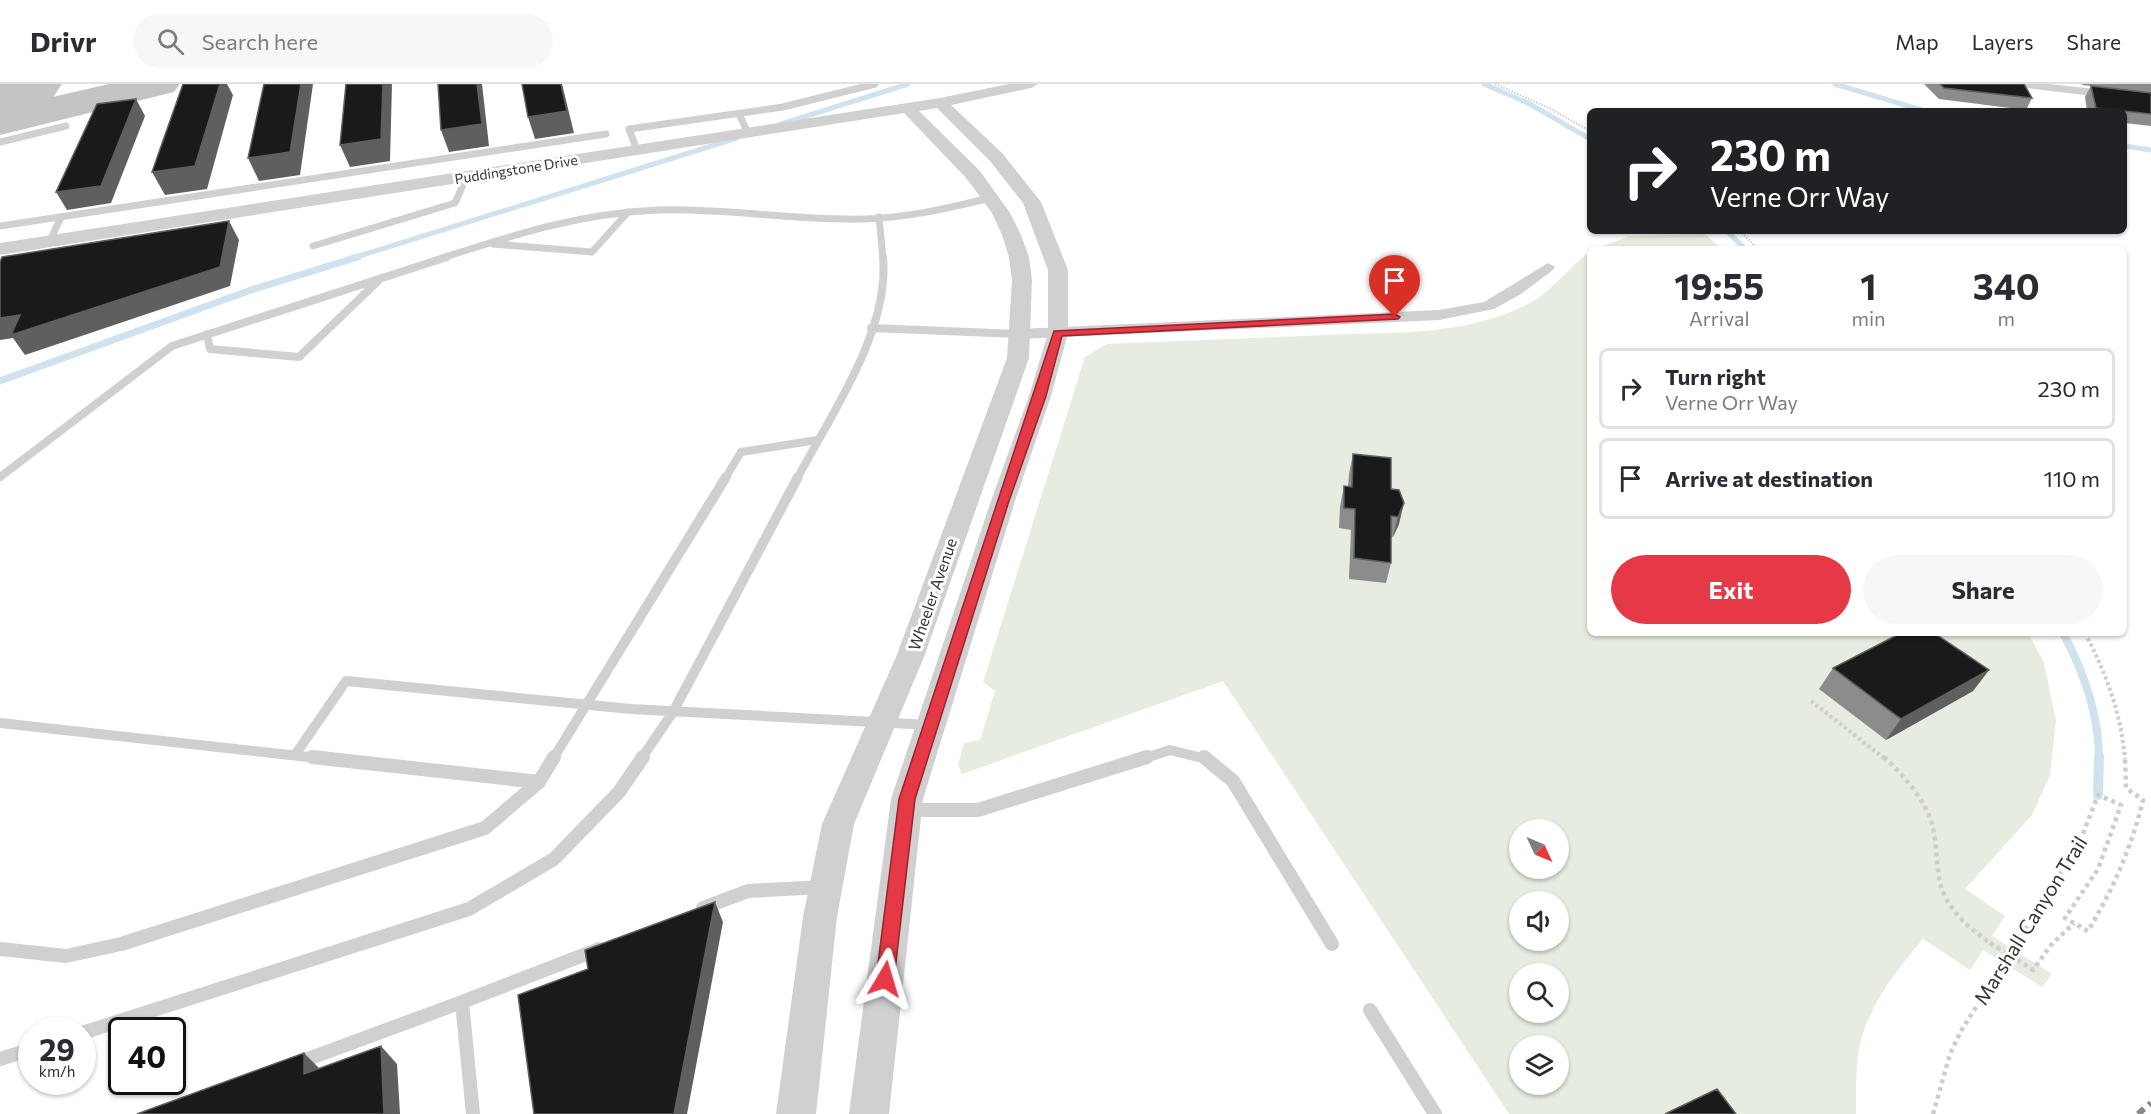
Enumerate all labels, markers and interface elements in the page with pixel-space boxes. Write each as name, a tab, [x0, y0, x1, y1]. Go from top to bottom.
search box	[133, 14, 553, 68]
text: Drivr	[30, 24, 97, 58]
icon: search	[154, 25, 187, 58]
text: Search here	[202, 28, 318, 55]
text: Map	[1895, 29, 1939, 54]
text: Layers	[1972, 29, 2034, 54]
text: Share	[2067, 29, 2121, 54]
text: 230 m	[1710, 128, 1831, 180]
icon: right	[1611, 132, 1689, 210]
street label: Puddingstone Drive	[453, 151, 579, 187]
text: Verne Orr Way	[1710, 180, 1889, 213]
pin	[1369, 255, 1420, 317]
text: 19:55	[1674, 263, 1764, 307]
text: 1	[1860, 263, 1877, 307]
text: 340	[1973, 263, 2040, 307]
icon: arrive	[1378, 264, 1411, 297]
text: Arrival	[1689, 306, 1750, 330]
text: min	[1851, 306, 1886, 330]
text: m	[1998, 306, 2015, 330]
text: Turn right	[1665, 363, 1766, 390]
icon: right	[1614, 372, 1647, 405]
text: 230 m	[2037, 375, 2100, 402]
text: Verne Orr Way	[1665, 390, 1798, 414]
icon: arrive	[1614, 462, 1647, 495]
text: Arrive at destination	[1665, 465, 1873, 492]
text: 110 m	[2043, 465, 2100, 492]
street label: Wheeler Avenue	[904, 535, 960, 653]
button: Exit	[1611, 555, 1851, 624]
button: Share	[1863, 555, 2103, 624]
north arrow	[1509, 819, 1569, 879]
map controls	[1509, 819, 1569, 1095]
street label: Marshall Canyon Trail	[1968, 831, 2092, 1009]
button: sound	[1509, 891, 1569, 951]
position arrow	[853, 947, 917, 1011]
button: search	[1509, 963, 1569, 1023]
speed limit sign: 40	[108, 1017, 186, 1095]
text: 29	[39, 1030, 75, 1067]
button: layers	[1509, 1035, 1569, 1095]
text: km/h	[39, 1062, 75, 1080]

